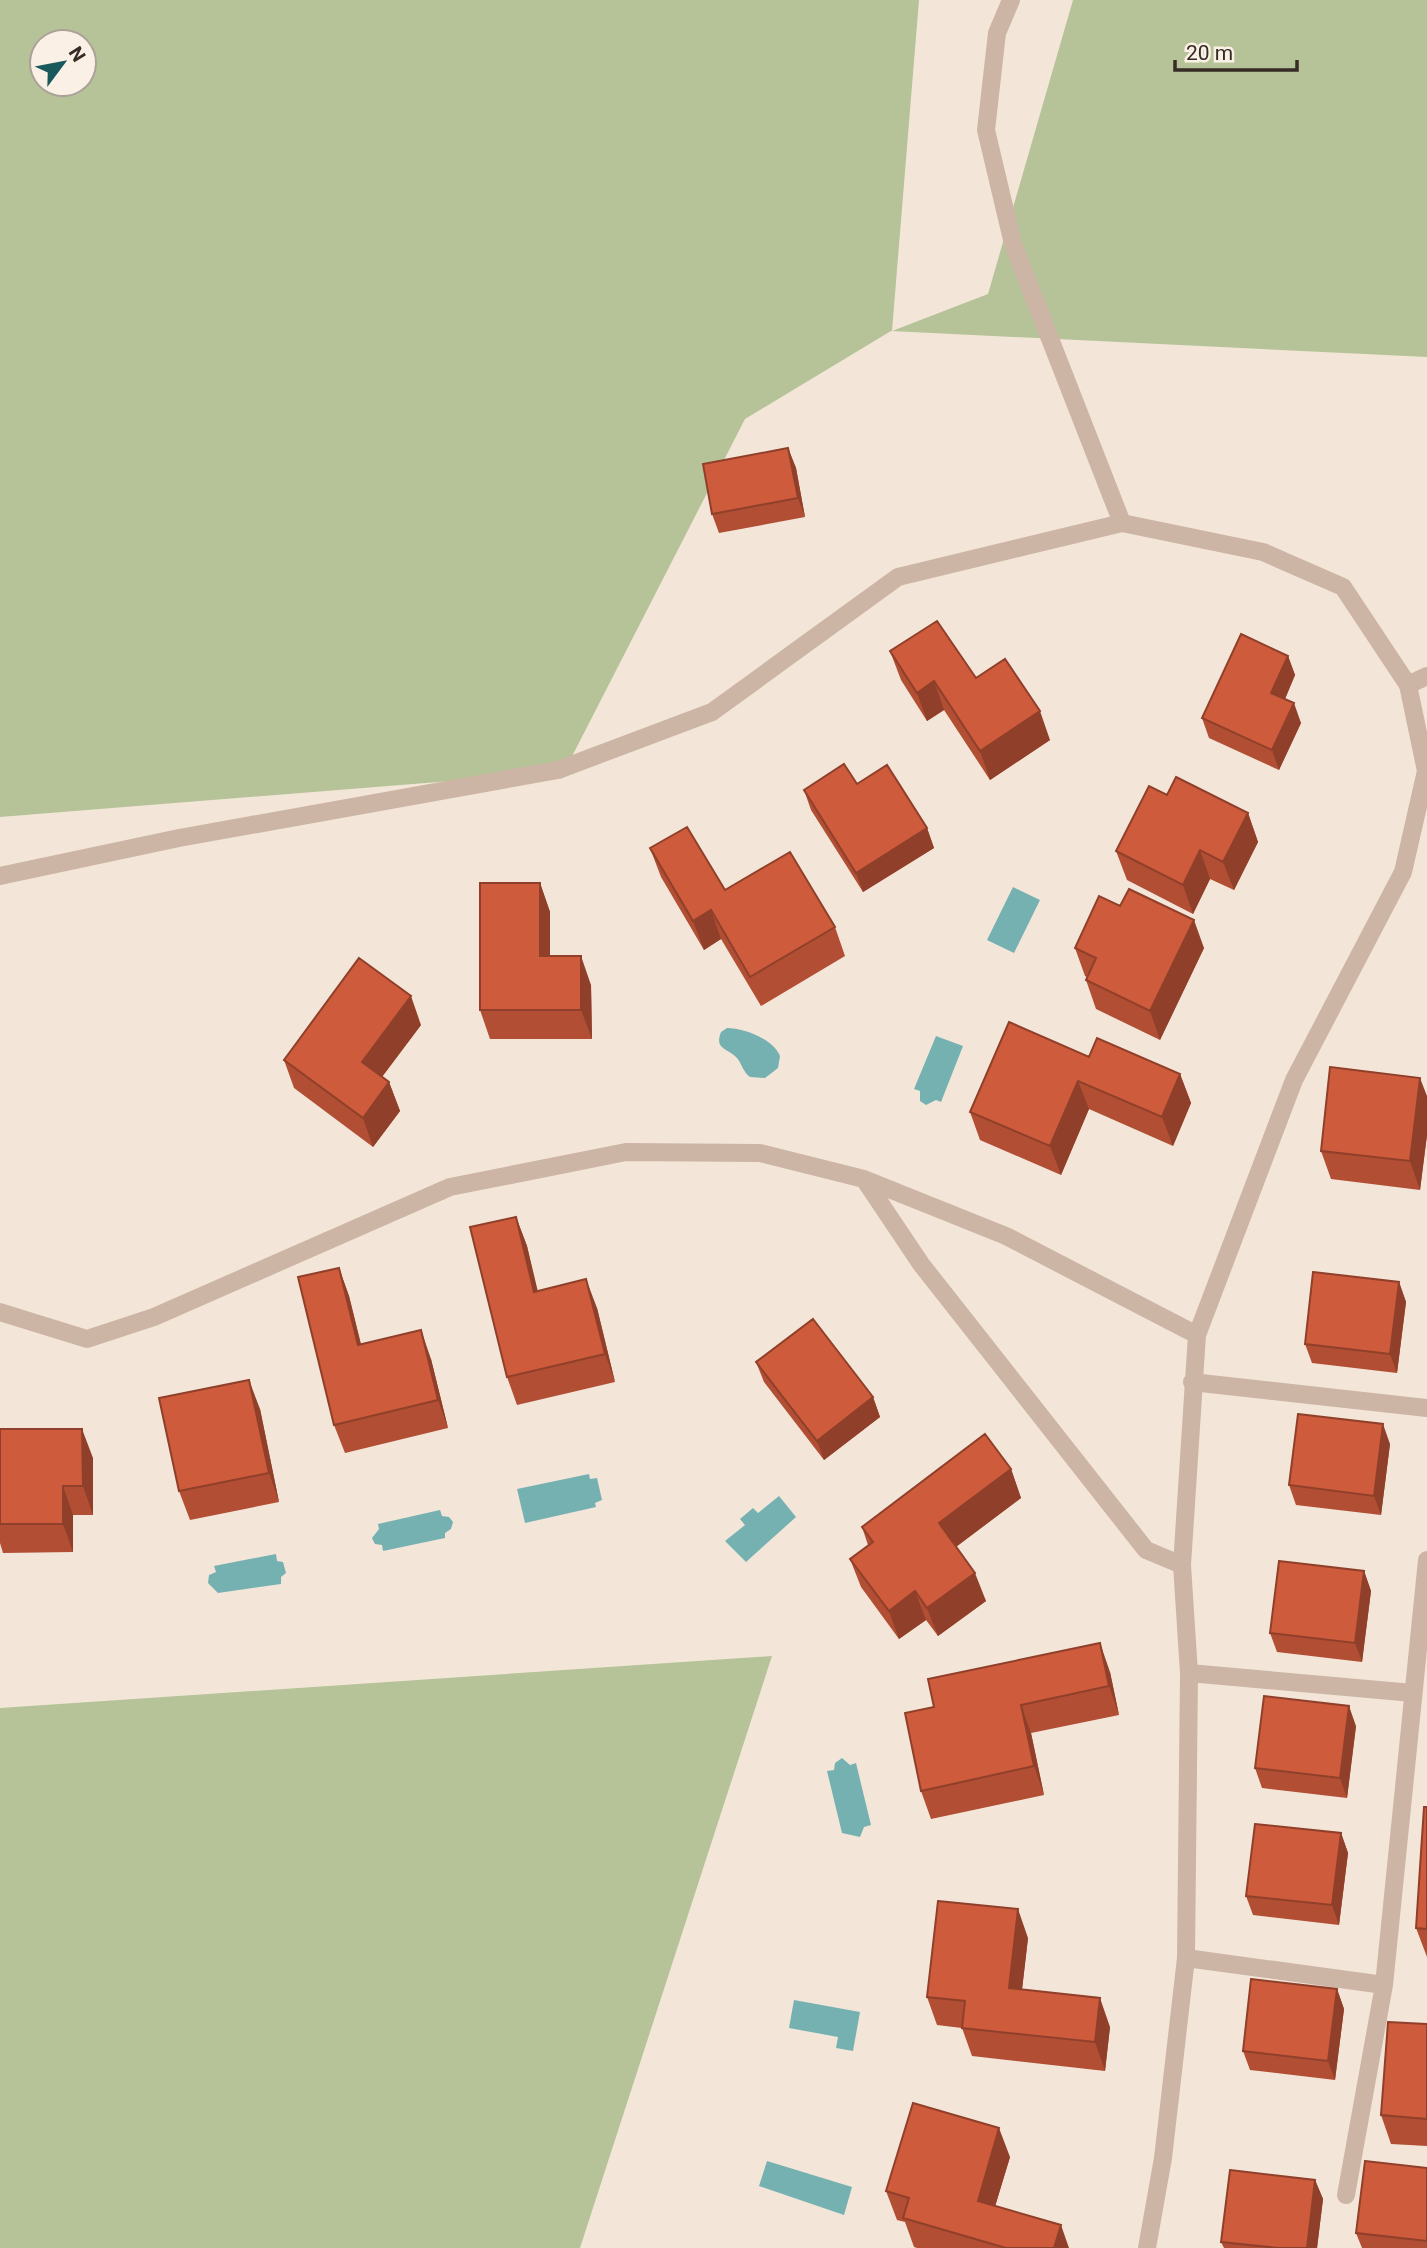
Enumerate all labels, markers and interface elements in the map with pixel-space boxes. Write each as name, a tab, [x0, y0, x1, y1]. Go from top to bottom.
north arrow	[28, 28, 98, 98]
scale bar	[1175, 28, 1298, 72]
text: 20 m	[1186, 41, 1233, 65]
text: N	[64, 42, 90, 66]

